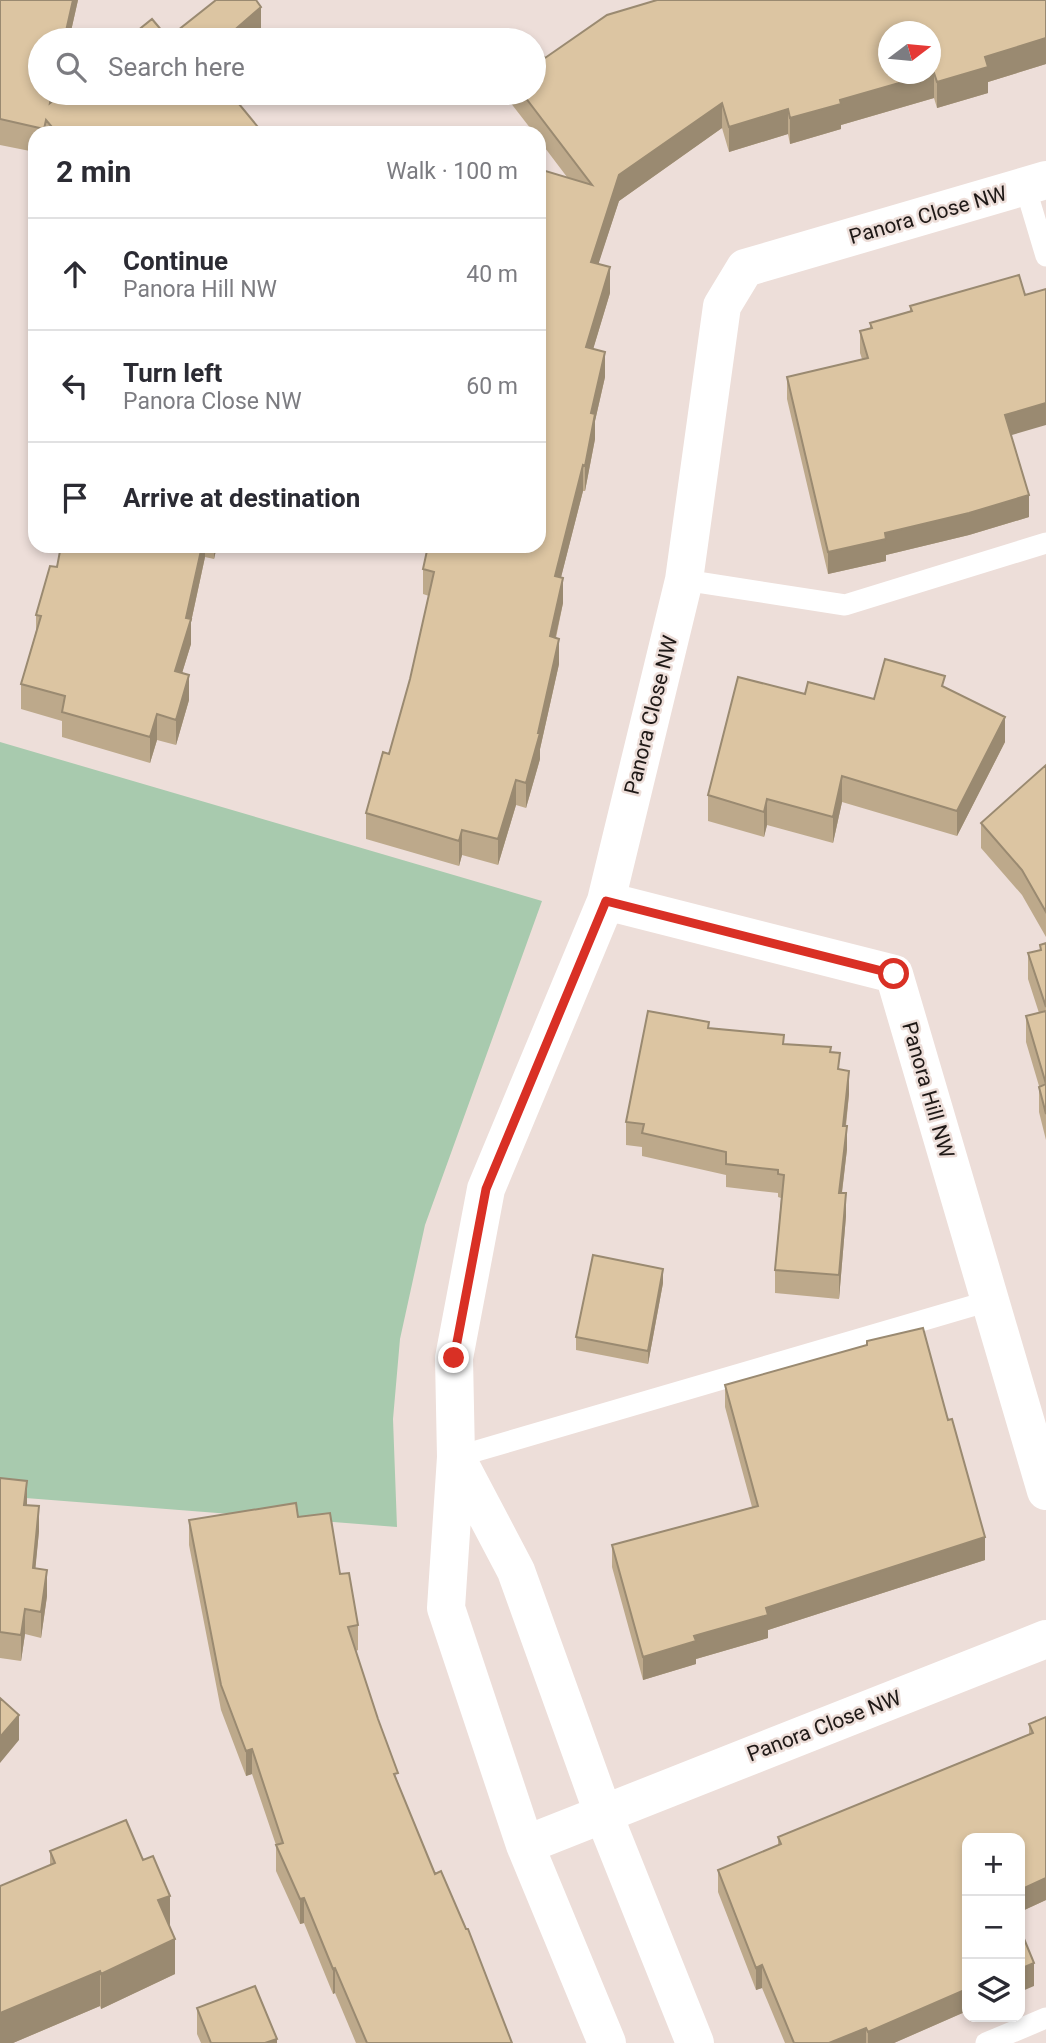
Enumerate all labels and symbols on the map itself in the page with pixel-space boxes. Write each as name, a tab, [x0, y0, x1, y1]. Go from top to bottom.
north arrow	[878, 21, 941, 84]
street label: Panora Close NW	[846, 181, 1010, 249]
street label: Panora Close NW	[620, 633, 682, 797]
route start	[878, 958, 909, 989]
street label: Panora Hill NW	[897, 1019, 959, 1161]
route end	[438, 1342, 469, 1373]
street label: Panora Close NW	[744, 1685, 905, 1766]

